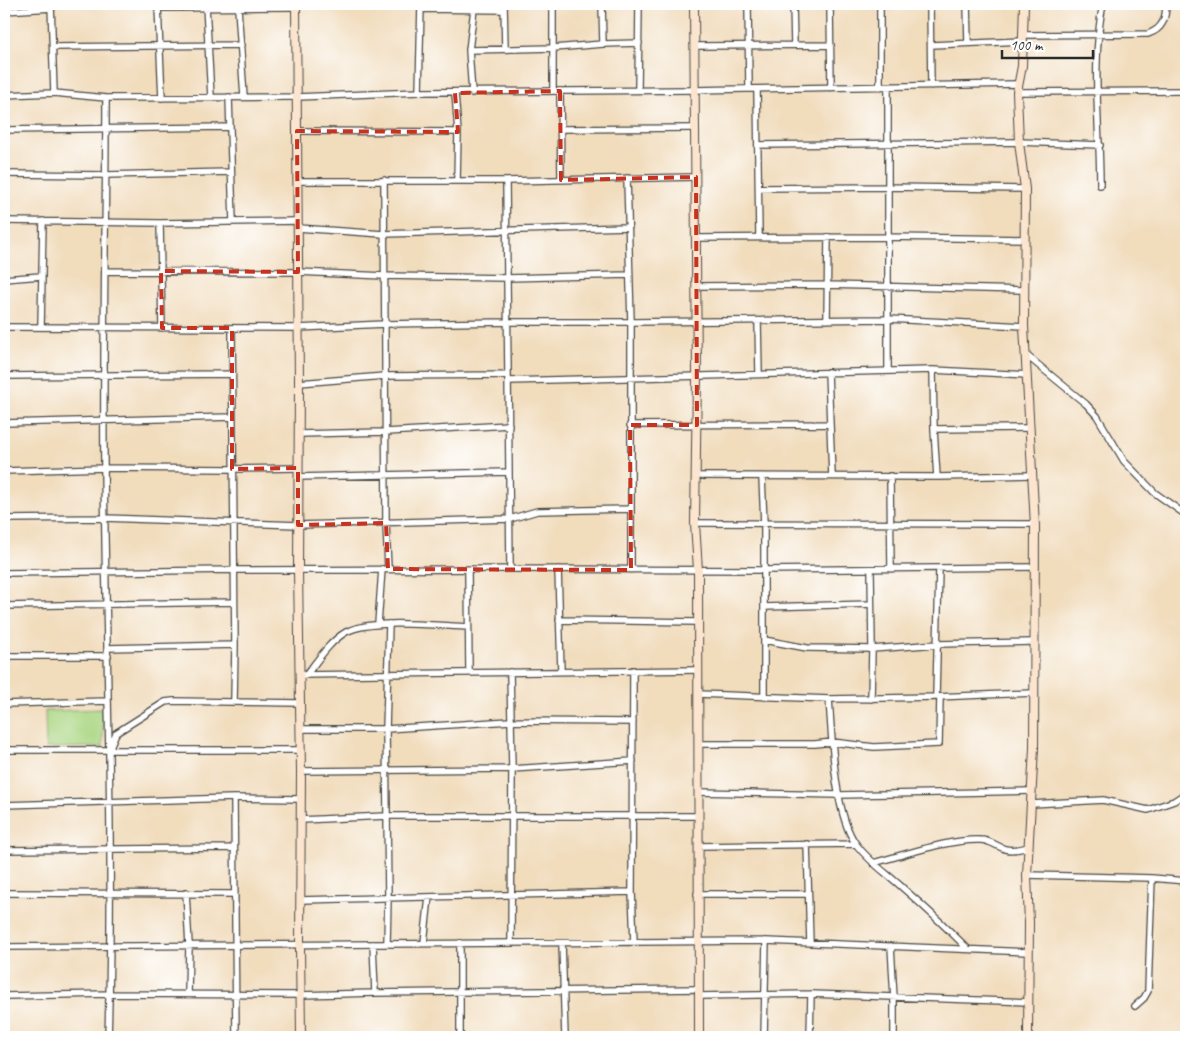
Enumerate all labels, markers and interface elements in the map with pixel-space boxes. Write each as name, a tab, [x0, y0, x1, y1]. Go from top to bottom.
scale bar	[1002, 28, 1094, 60]
text: 100 m	[1010, 36, 1044, 55]

